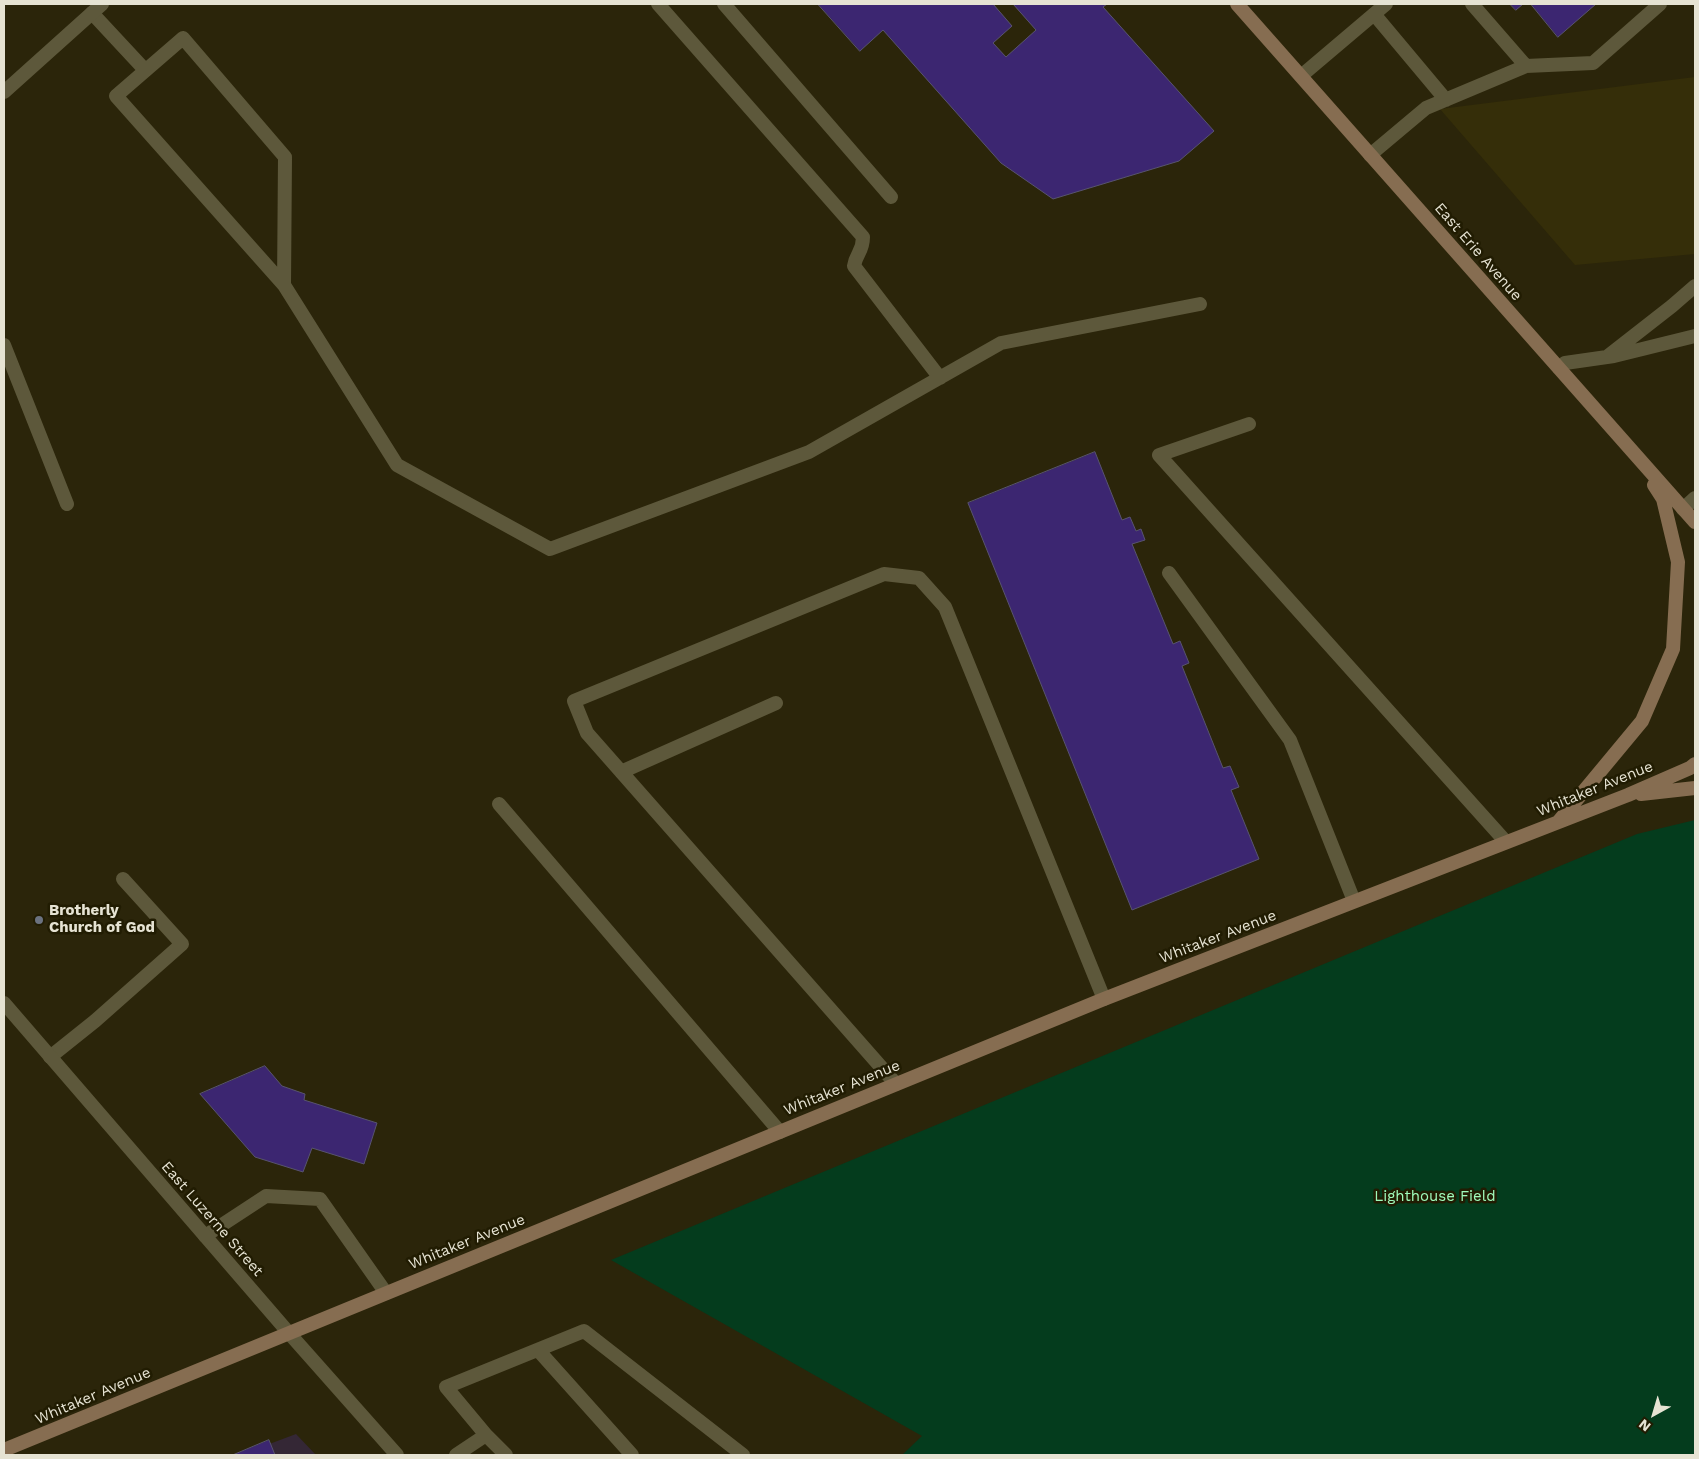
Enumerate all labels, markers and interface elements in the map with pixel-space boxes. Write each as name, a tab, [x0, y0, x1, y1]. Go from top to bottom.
street label: East Erie Avenue	[1431, 199, 1525, 305]
street label: Whitaker Avenue	[1534, 757, 1656, 821]
place label: Brotherly Church of God	[49, 902, 155, 937]
street label: Whitaker Avenue	[1157, 906, 1279, 968]
marker: Brotherly Church of God	[33, 914, 45, 926]
street label: Whitaker Avenue	[781, 1056, 903, 1120]
street label: East Luzerne Street	[157, 1158, 267, 1280]
park label: Lighthouse Field	[1374, 1188, 1496, 1206]
street label: Whitaker Avenue	[406, 1210, 528, 1274]
street label: Whitaker Avenue	[33, 1364, 153, 1428]
north arrow	[1629, 1389, 1679, 1439]
text: N	[1635, 1416, 1654, 1435]

